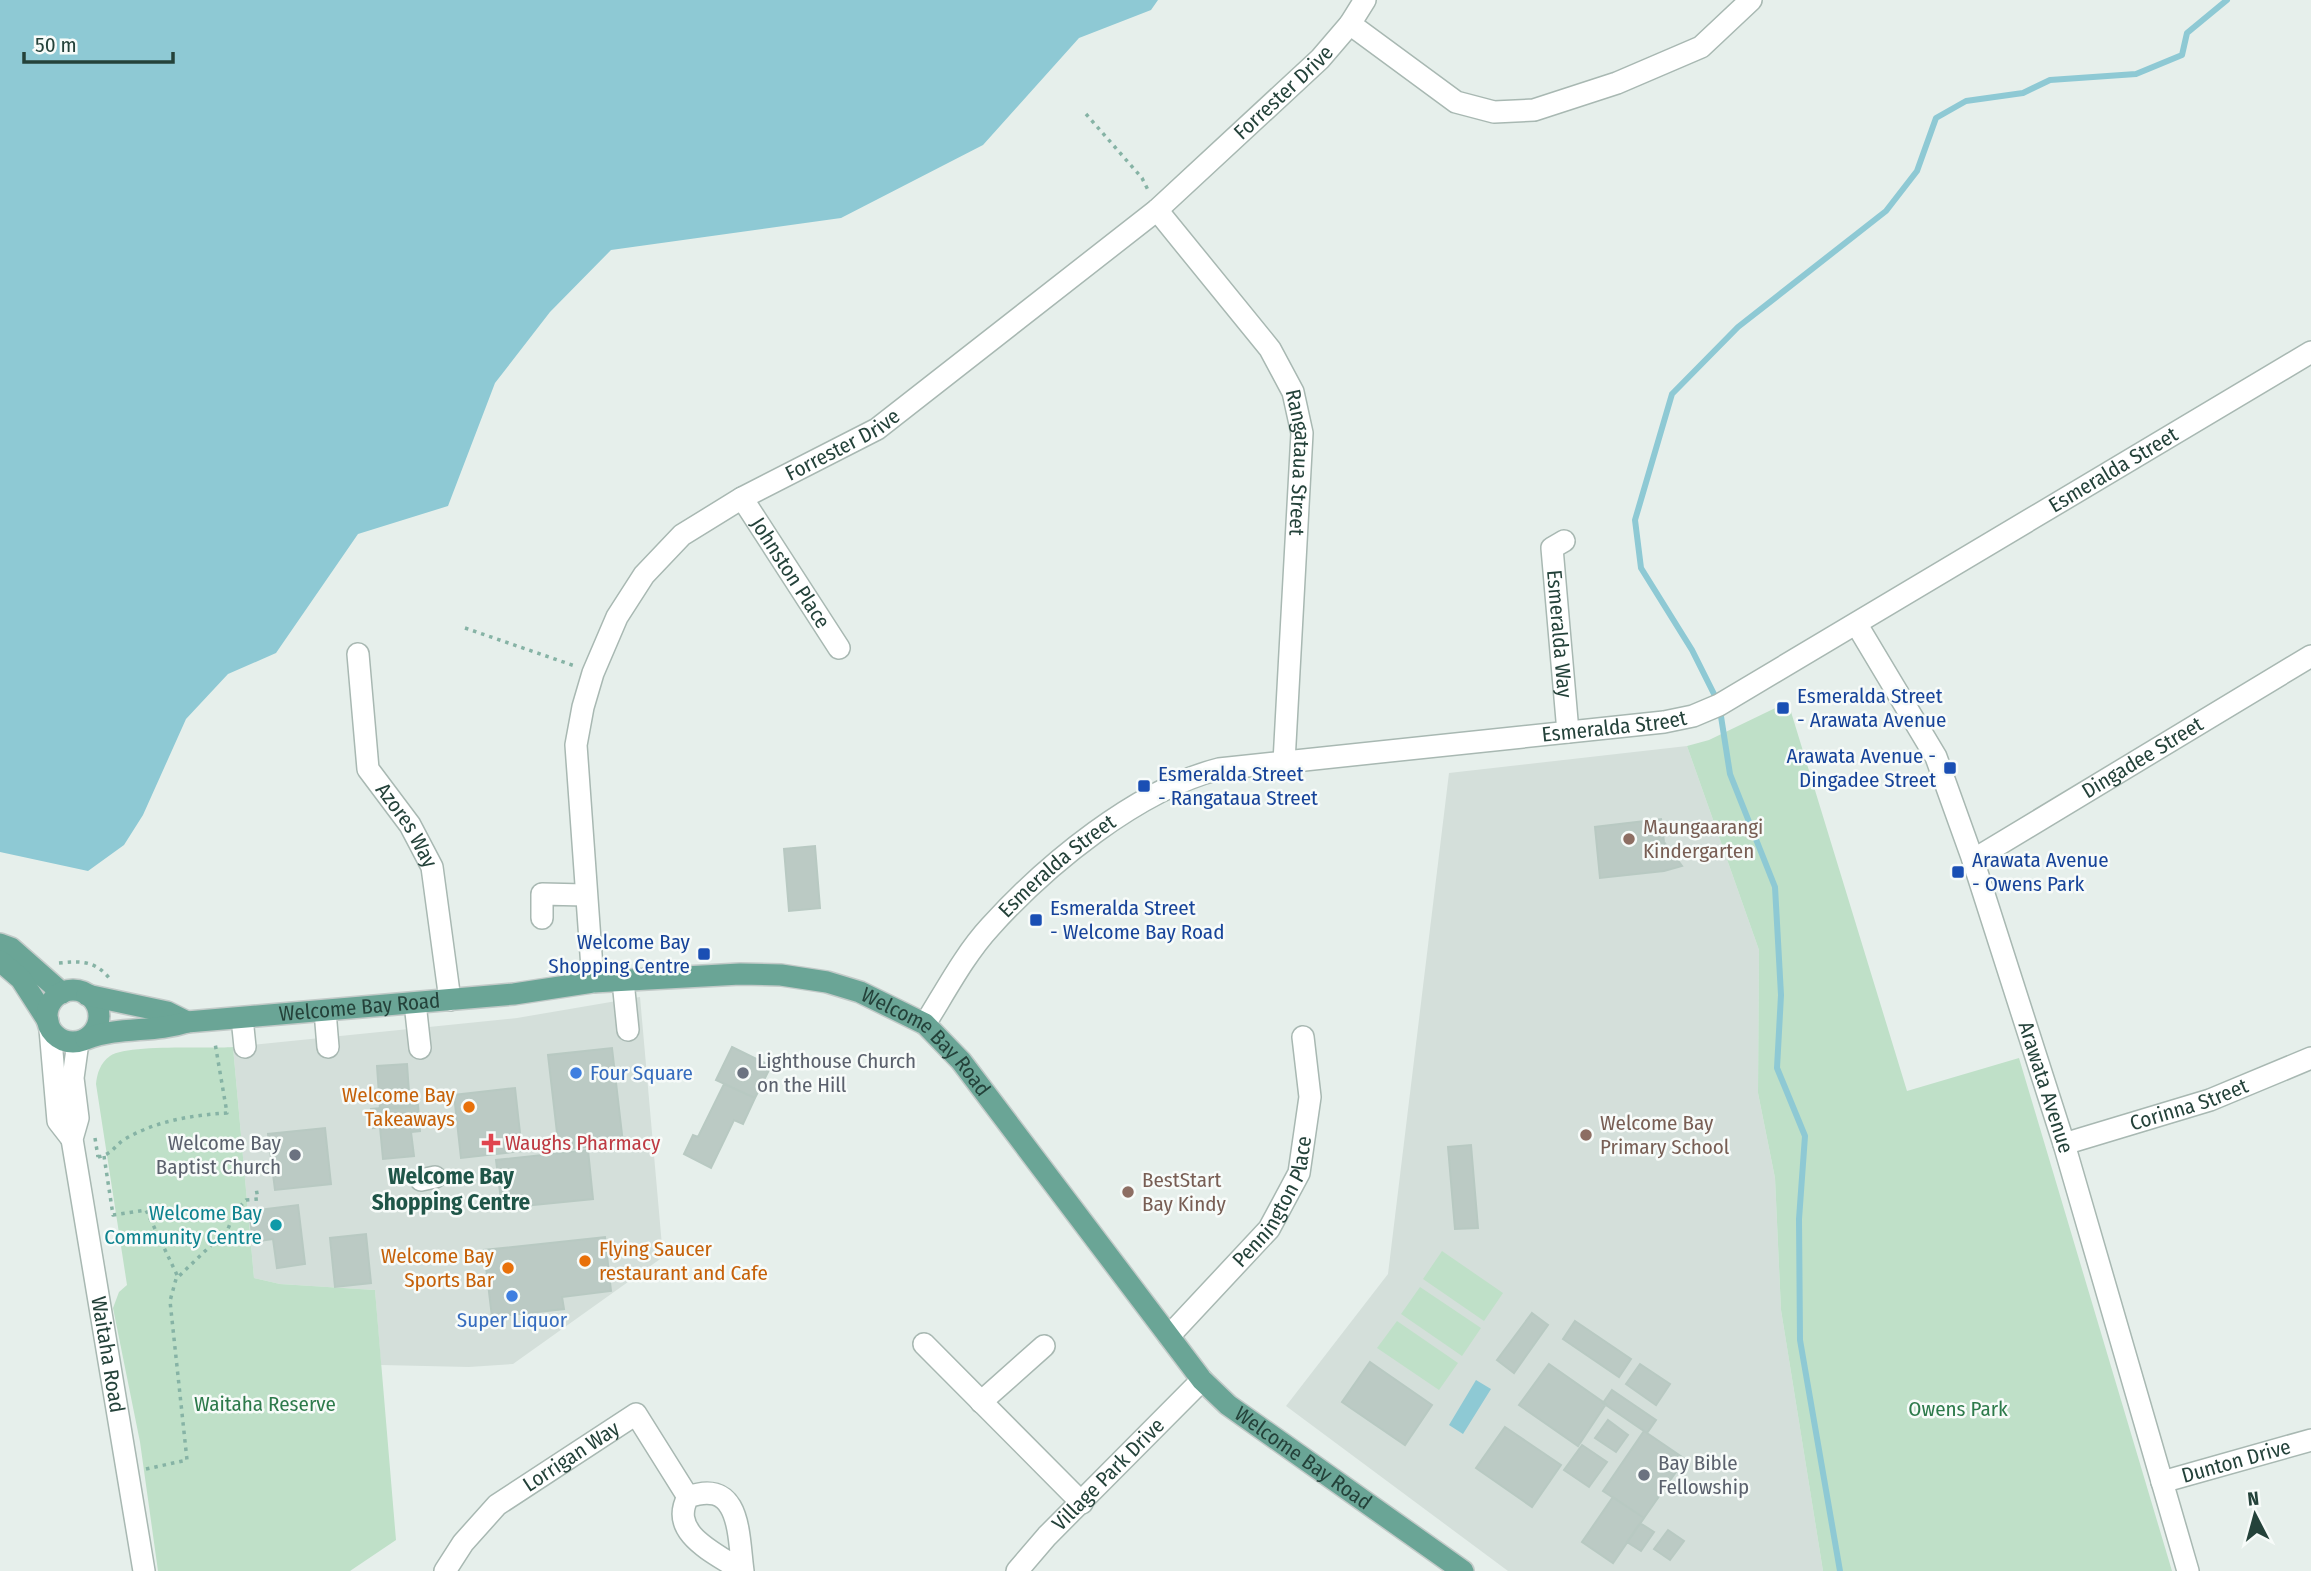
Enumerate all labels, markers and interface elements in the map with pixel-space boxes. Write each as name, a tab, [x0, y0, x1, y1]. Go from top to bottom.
scale bar	[24, 21, 173, 65]
text: 50 m	[35, 32, 77, 58]
street label: Forrester Drive	[1228, 40, 1339, 145]
street label: Rangataua Street	[1280, 387, 1315, 536]
street label: Forrester Drive	[781, 403, 905, 487]
street label: Esmeralda Street	[2044, 421, 2183, 518]
street label: Johnston Place	[745, 512, 836, 633]
street label: Esmeralda Way	[1541, 569, 1578, 700]
place label: Esmeralda Street - Arawata Avenue	[1797, 683, 1946, 733]
marker: Esmeralda Street - Arawata Avenue	[1775, 700, 1791, 716]
street label: Esmeralda Street	[1540, 705, 1689, 748]
street label: Dingadee Street	[2077, 711, 2208, 804]
place label: Arawata Avenue - Dingadee Street	[1787, 743, 1936, 793]
marker: Arawata Avenue - Dingadee Street	[1942, 760, 1958, 776]
place label: Esmeralda Street - Rangataua Street	[1158, 761, 1318, 811]
street label: Azores Way	[370, 778, 443, 873]
marker: Esmeralda Street - Rangataua Street	[1136, 778, 1152, 794]
street label: Esmeralda Street	[993, 809, 1121, 923]
place label: Maungaarangi Kindergarten	[1643, 814, 1763, 864]
marker: Maungaarangi Kindergarten	[1621, 831, 1637, 847]
place label: Arawata Avenue - Owens Park	[1972, 847, 2109, 897]
marker: Arawata Avenue - Owens Park	[1950, 864, 1966, 880]
place label: Esmeralda Street - Welcome Bay Road	[1050, 895, 1224, 945]
marker: Esmeralda Street - Welcome Bay Road	[1028, 912, 1044, 928]
place label: Welcome Bay Shopping Centre	[548, 929, 691, 979]
marker: Welcome Bay Shopping Centre	[696, 946, 712, 962]
street label: Welcome Bay Road	[857, 982, 996, 1101]
street label: Welcome Bay Road	[278, 987, 441, 1027]
street label: Arawata Avenue	[2013, 1018, 2079, 1156]
place label: Lighthouse Church on the Hill	[757, 1048, 916, 1098]
place label: Four Square	[590, 1060, 693, 1086]
marker: Four Square	[568, 1065, 584, 1081]
marker: Lighthouse Church on the Hill	[735, 1065, 751, 1081]
street label: Corinna Street	[2127, 1073, 2252, 1136]
place label: Welcome Bay Takeaways	[342, 1082, 456, 1132]
marker: Welcome Bay Takeaways	[461, 1099, 477, 1115]
place label: Welcome Bay Primary School	[1600, 1110, 1730, 1160]
marker: Welcome Bay Primary School	[1578, 1127, 1594, 1143]
place label: Welcome Bay Baptist Church	[156, 1130, 282, 1180]
place label: Waughs Pharmacy	[505, 1130, 661, 1156]
street label: Pennington Place	[1227, 1134, 1317, 1273]
marker: Waughs Pharmacy	[483, 1135, 499, 1151]
marker: Welcome Bay Baptist Church	[287, 1147, 303, 1163]
district label: Welcome Bay Shopping Centre	[372, 1162, 530, 1216]
place label: BestStart Bay Kindy	[1142, 1167, 1226, 1217]
marker: BestStart Bay Kindy	[1120, 1184, 1136, 1200]
place label: Welcome Bay Community Centre	[104, 1200, 263, 1250]
marker: Welcome Bay Community Centre	[268, 1217, 284, 1233]
place label: Flying Saucer restaurant and Cafe	[599, 1236, 768, 1286]
place label: Welcome Bay Sports Bar	[381, 1243, 495, 1293]
marker: Flying Saucer restaurant and Cafe	[577, 1253, 593, 1269]
marker: Welcome Bay Sports Bar	[500, 1260, 516, 1276]
marker: Super Liquor	[504, 1288, 520, 1304]
street label: Waitaha Road	[85, 1294, 130, 1415]
place label: Super Liquor	[457, 1307, 568, 1333]
park label: Waitaha Reserve	[194, 1391, 336, 1417]
park label: Owens Park	[1908, 1396, 2008, 1422]
street label: Welcome Bay Road	[1230, 1401, 1377, 1515]
street label: Village Park Drive	[1047, 1412, 1170, 1536]
street label: Lorrigan Way	[518, 1415, 625, 1497]
street label: Dunton Drive	[2179, 1433, 2294, 1489]
place label: Bay Bible Fellowship	[1658, 1450, 1749, 1500]
marker: Bay Bible Fellowship	[1636, 1467, 1652, 1483]
north arrow	[2220, 1480, 2290, 1550]
text: N	[2246, 1487, 2260, 1511]

